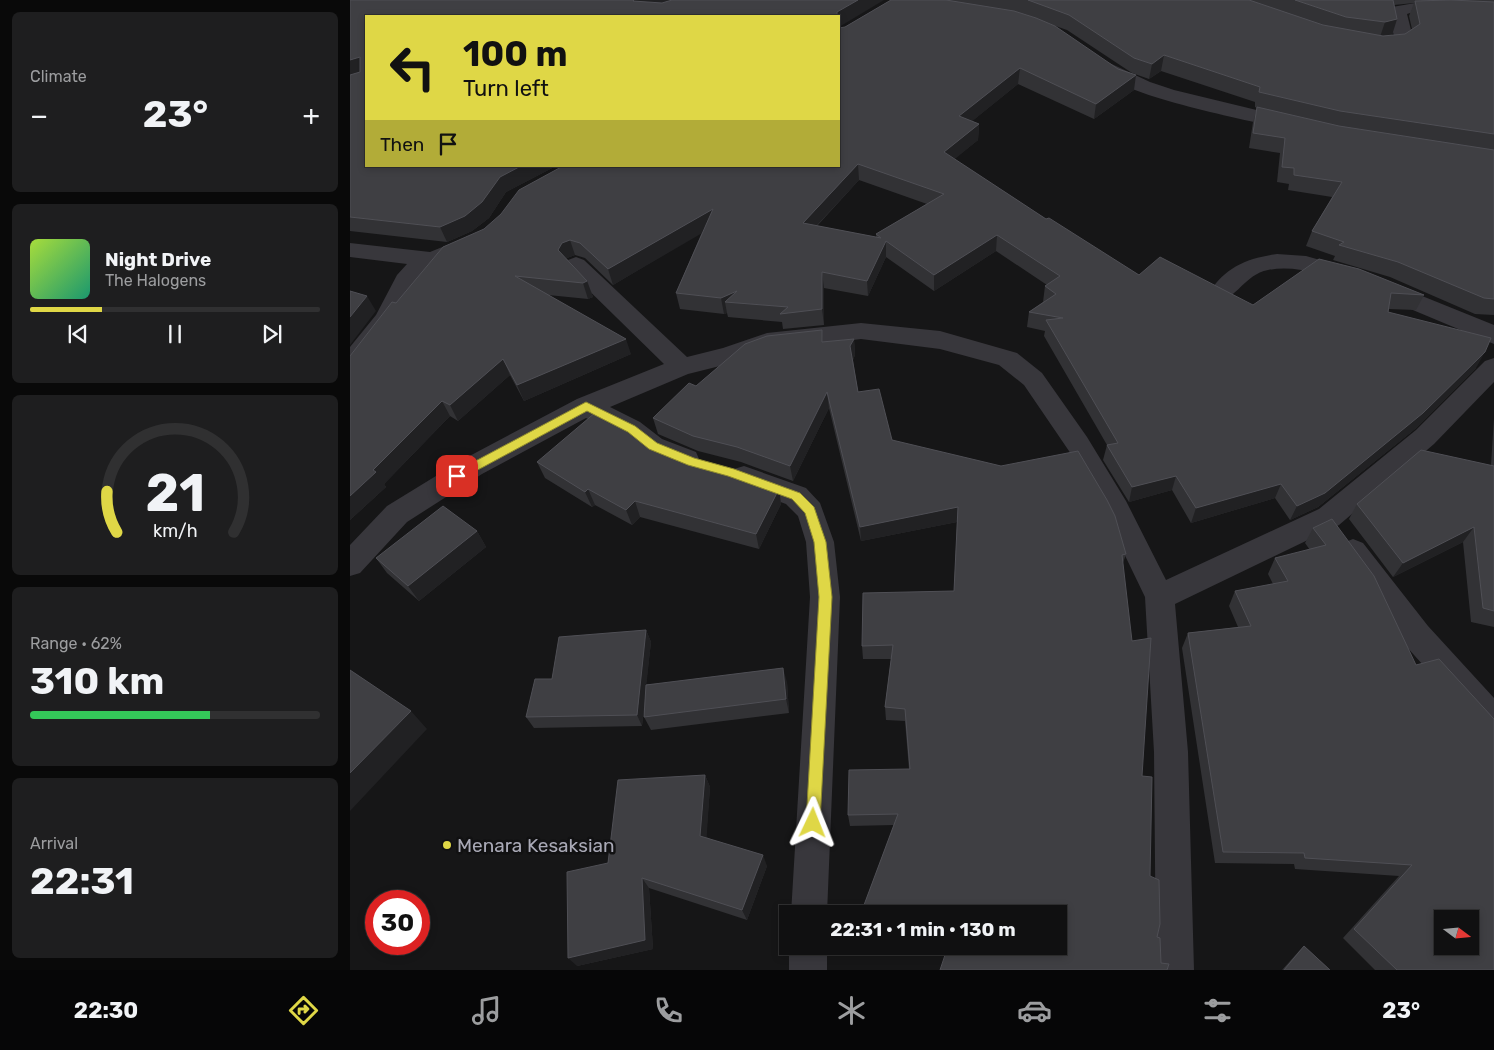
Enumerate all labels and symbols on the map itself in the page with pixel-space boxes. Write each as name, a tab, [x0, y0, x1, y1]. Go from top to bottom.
pin	[436, 455, 478, 497]
position arrow	[786, 796, 838, 848]
place label: Menara Kesaksian	[457, 834, 615, 857]
marker: Menara Kesaksian	[441, 839, 453, 851]
speed limit sign: 30	[365, 890, 430, 955]
north arrow	[1434, 910, 1479, 955]

